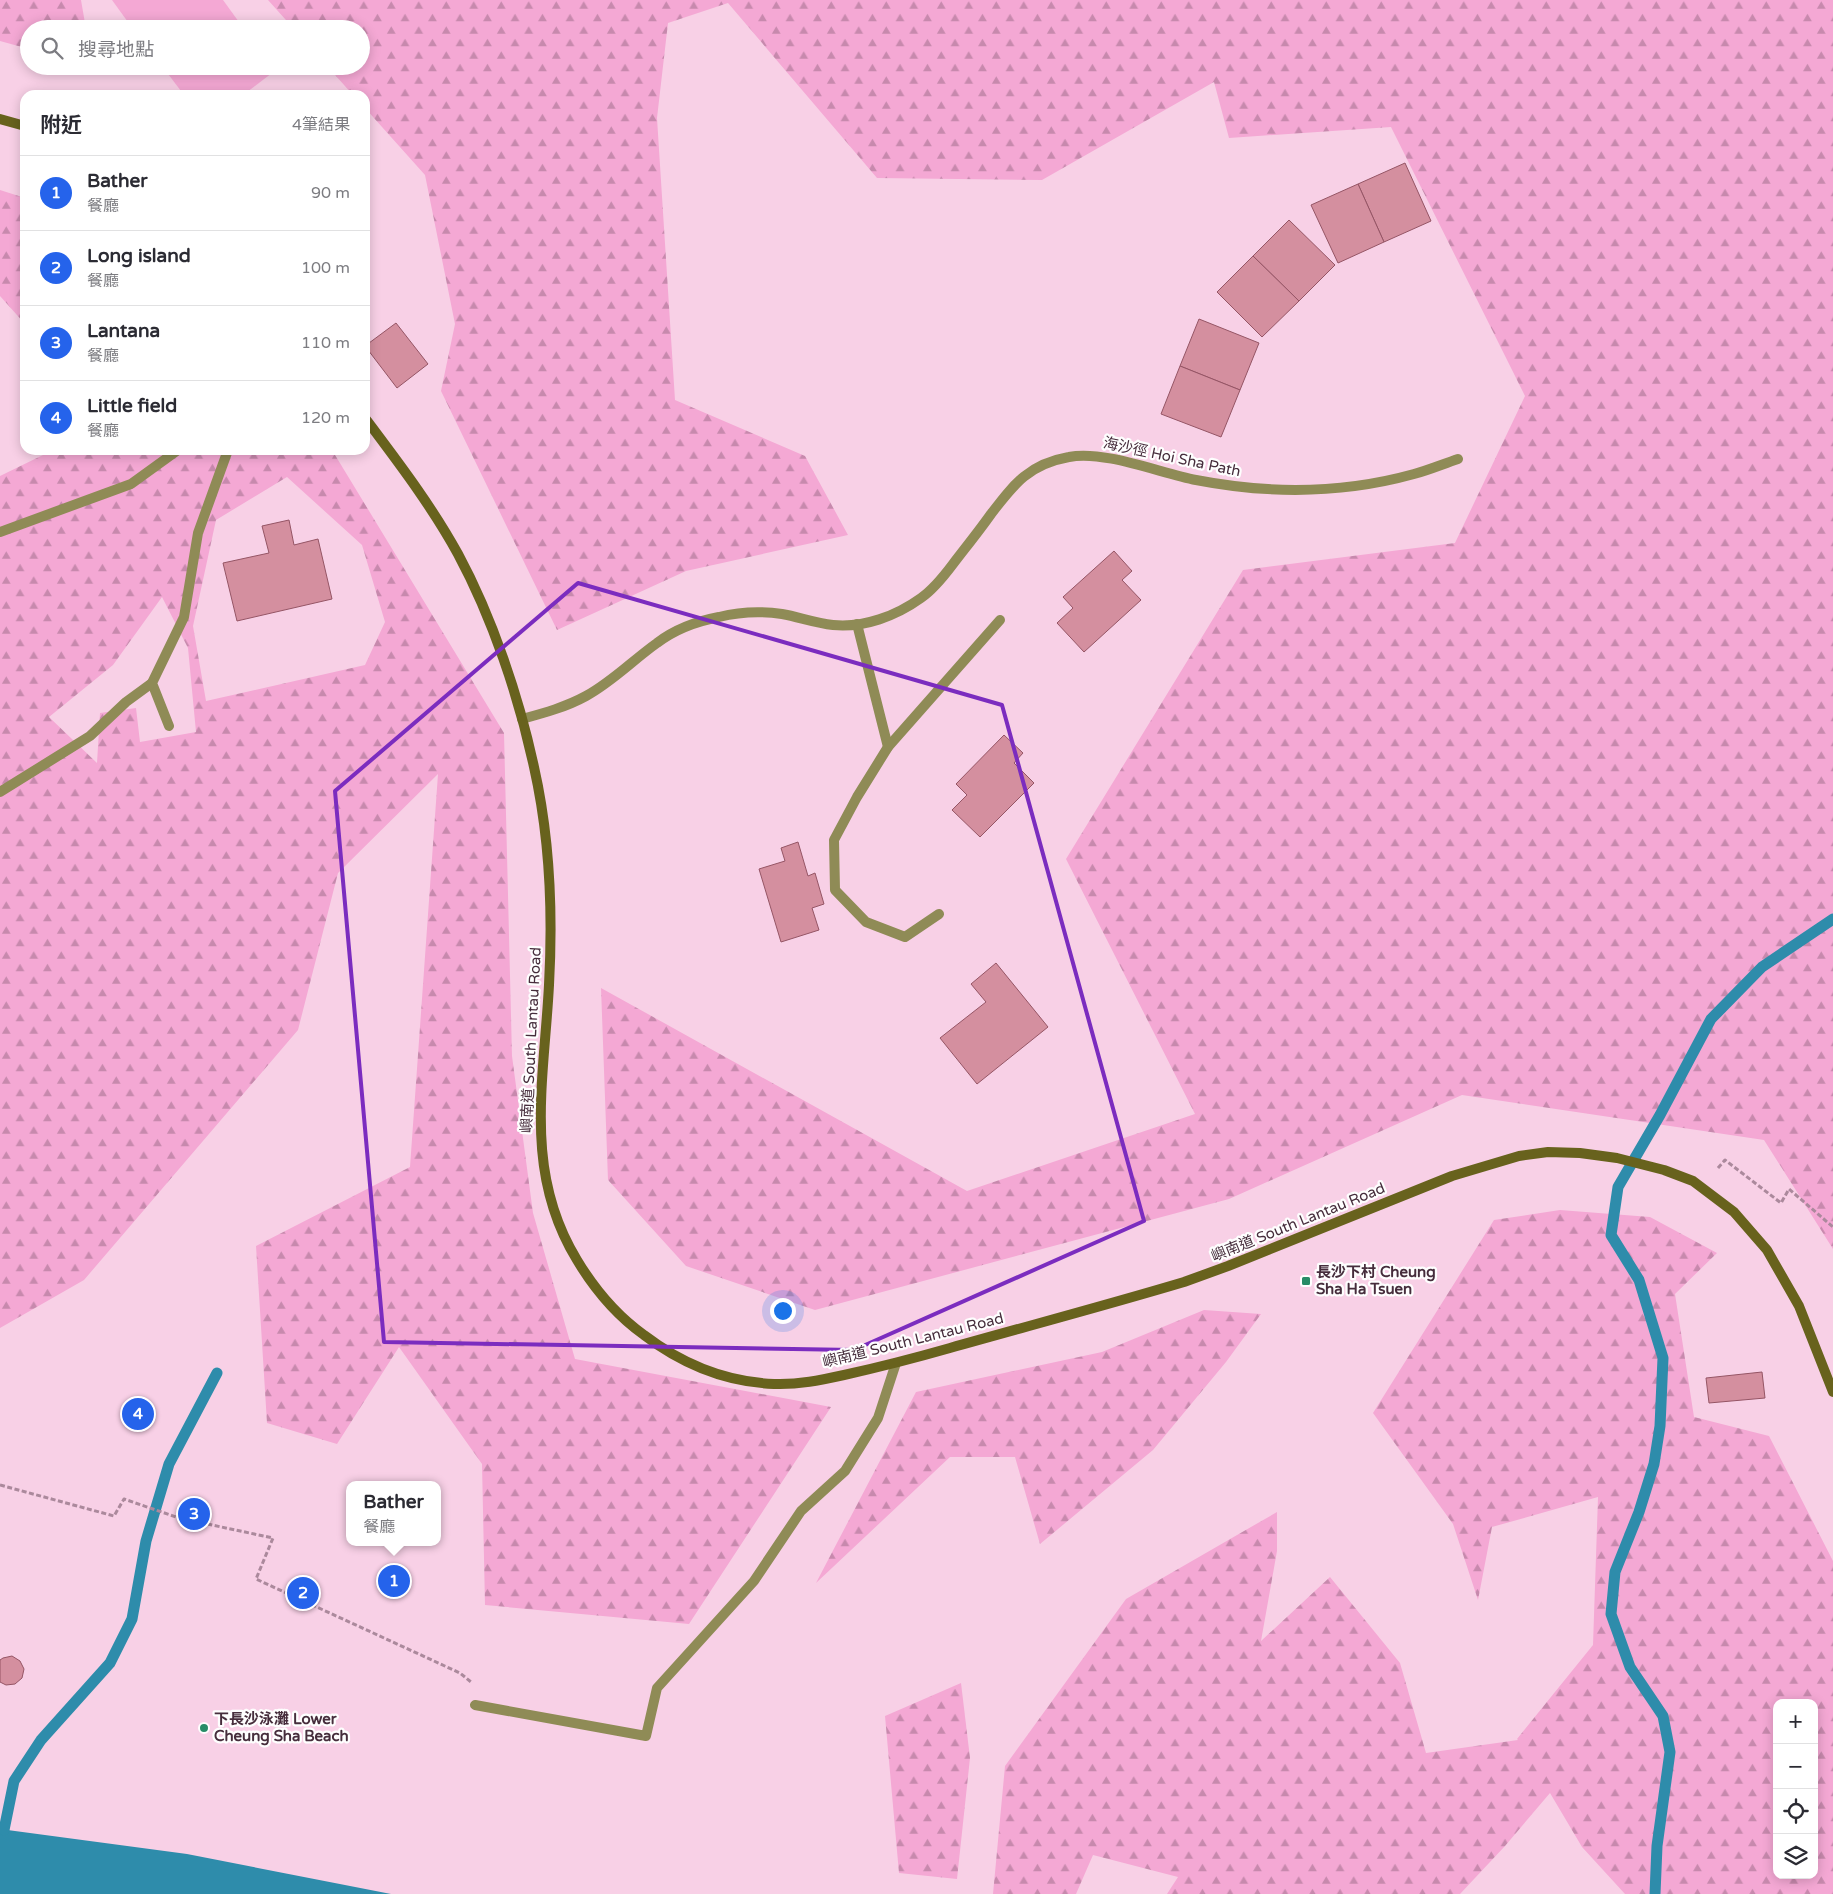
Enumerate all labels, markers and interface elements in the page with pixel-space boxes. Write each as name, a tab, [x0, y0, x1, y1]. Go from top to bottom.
search box	[20, 20, 370, 75]
icon: search	[38, 34, 66, 62]
text: 搜尋地點	[78, 39, 154, 61]
text: 附近	[40, 113, 82, 138]
text: 4筆結果	[292, 115, 350, 135]
text: Bather	[87, 170, 147, 192]
text: 1	[51, 183, 61, 203]
text: 90 m	[311, 183, 350, 203]
text: 餐廳	[87, 196, 119, 216]
text: Long island	[87, 245, 191, 267]
text: 2	[51, 258, 61, 278]
text: 100 m	[301, 258, 350, 278]
text: 餐廳	[87, 271, 119, 291]
text: Lantana	[87, 320, 160, 342]
text: 3	[51, 333, 61, 353]
text: 110 m	[301, 333, 350, 353]
text: 餐廳	[87, 346, 119, 366]
text: Little field	[87, 395, 177, 417]
text: 4	[51, 408, 61, 428]
text: 120 m	[301, 408, 350, 428]
text: 餐廳	[87, 421, 119, 441]
street label: 海沙徑 Hoi Sha Path	[1102, 434, 1242, 480]
street label: 嶼南道 South Lantau Road	[517, 947, 545, 1133]
street label: 嶼南道 South Lantau Road	[1208, 1179, 1388, 1265]
place label: 長沙下村 Cheung Sha Ha Tsuen	[1316, 1263, 1436, 1298]
marker: 長沙下村 Cheung Sha Ha Tsuen	[1300, 1275, 1312, 1287]
your location	[770, 1298, 796, 1324]
street label: 嶼南道 South Lantau Road	[821, 1309, 1005, 1371]
pin: 4	[122, 1395, 154, 1433]
popup	[346, 1481, 441, 1546]
text: Bather	[363, 1491, 424, 1513]
pin: 3	[178, 1495, 210, 1533]
text: 餐廳	[363, 1517, 395, 1537]
pin: 1	[378, 1562, 410, 1600]
pin: 2	[287, 1574, 319, 1612]
map controls	[1773, 1699, 1818, 1879]
button: +	[1773, 1699, 1818, 1744]
place label: 下長沙泳灘 Lower Cheung Sha Beach	[214, 1710, 349, 1746]
marker: 下長沙泳灘 Lower Cheung Sha Beach	[198, 1722, 210, 1734]
button: −	[1773, 1744, 1818, 1789]
button: locate	[1773, 1789, 1818, 1834]
button: layers	[1773, 1834, 1818, 1879]

